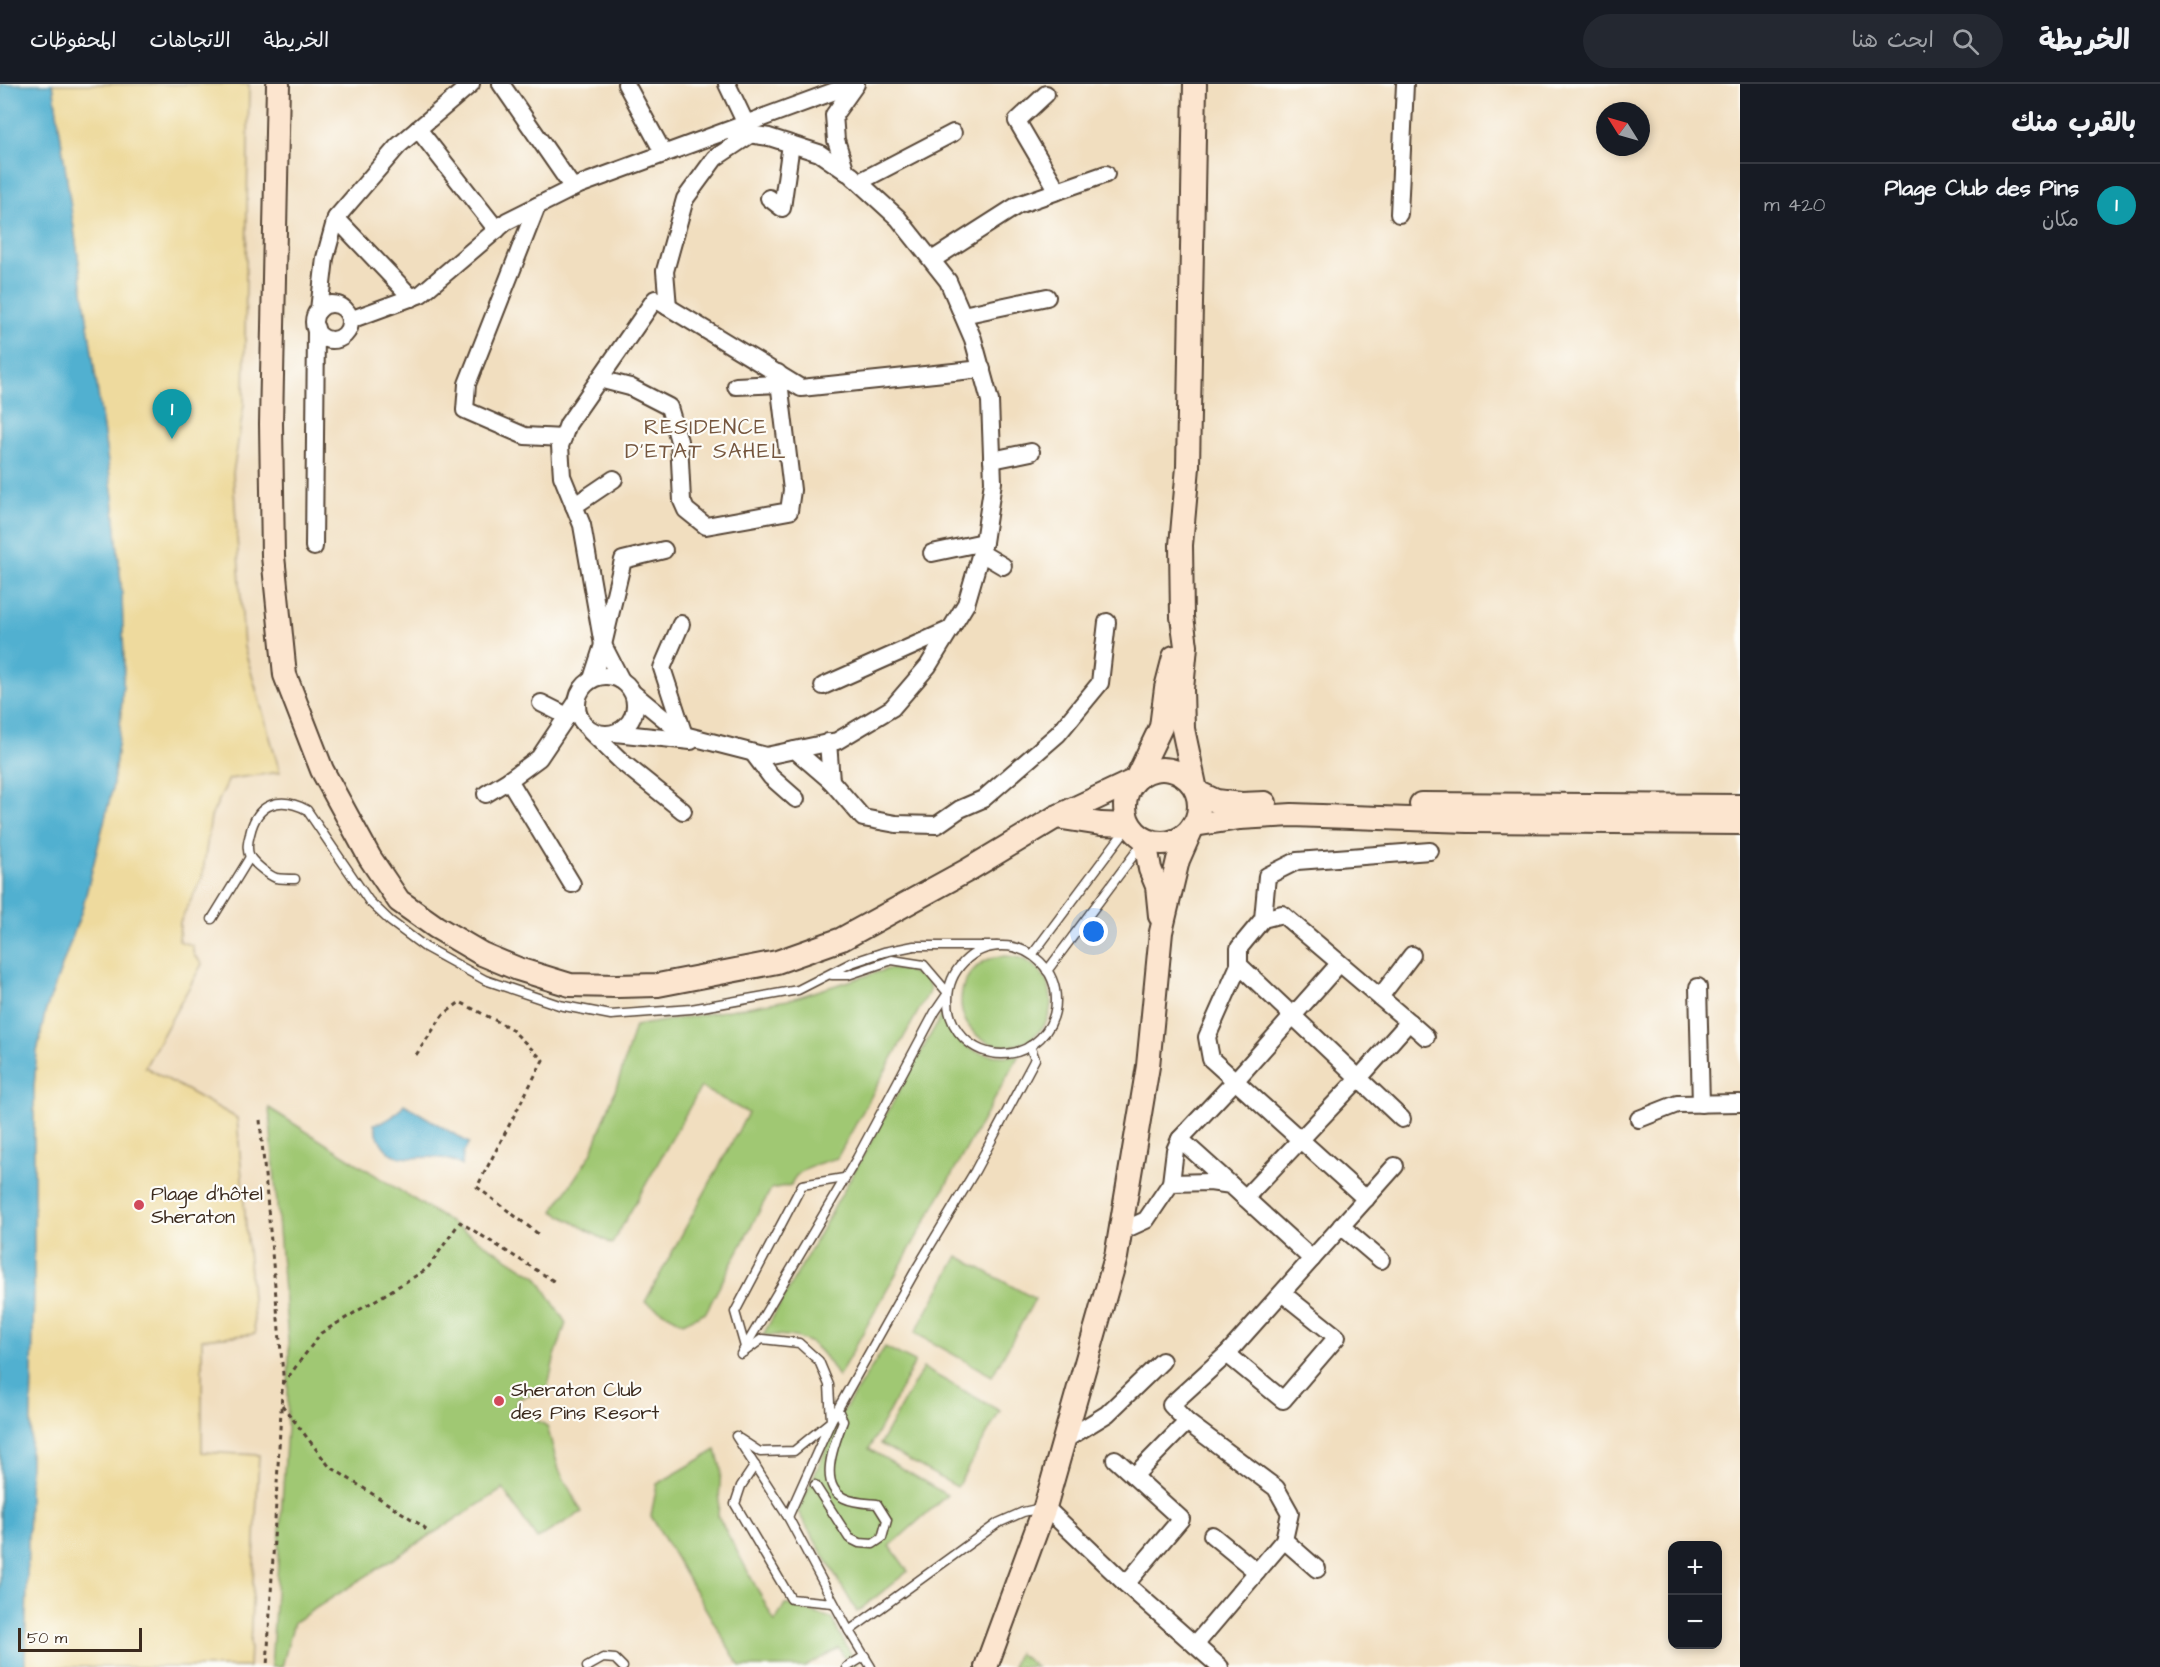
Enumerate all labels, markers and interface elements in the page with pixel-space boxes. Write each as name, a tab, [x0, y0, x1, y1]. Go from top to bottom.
search box	[1583, 14, 2003, 68]
text: الخريطة	[2039, 21, 2130, 60]
text: ابحث هنا	[1852, 25, 1934, 56]
icon: search	[1949, 25, 1982, 58]
text: المحفوظات	[30, 26, 116, 55]
text: الاتجاهات	[149, 26, 231, 55]
text: الخريطة	[264, 26, 329, 55]
north arrow	[1596, 102, 1650, 156]
text: بالقرب منك	[2012, 105, 2136, 141]
text: Plage Club des Pins	[1884, 173, 2079, 204]
text: 420 m	[1764, 191, 1825, 219]
text: 1	[2115, 191, 2118, 219]
text: مكان	[2042, 206, 2079, 234]
pin: 1	[152, 390, 192, 439]
district label: RESIDENCE D'ETAT SAHEL	[625, 413, 787, 466]
your location	[1079, 917, 1108, 946]
place label: Plage d'hôtel Sheraton	[151, 1180, 263, 1231]
marker: Plage d'hôtel Sheraton	[132, 1198, 146, 1212]
place label: Sheraton Club des Pins Resort	[511, 1376, 659, 1427]
marker: Sheraton Club des Pins Resort	[492, 1394, 506, 1408]
map controls	[1668, 1541, 1722, 1649]
button: +	[1668, 1541, 1722, 1595]
button: −	[1668, 1595, 1722, 1649]
scale bar	[18, 1625, 142, 1652]
text: 50 m	[27, 1627, 67, 1649]

